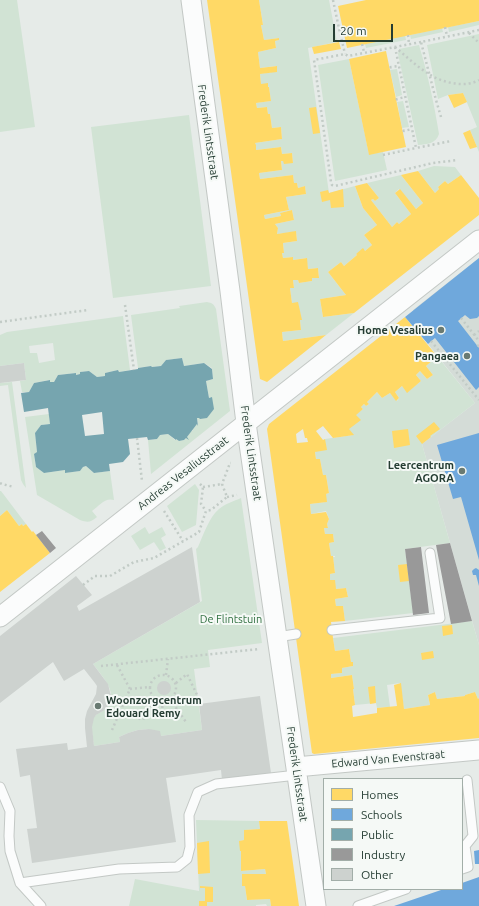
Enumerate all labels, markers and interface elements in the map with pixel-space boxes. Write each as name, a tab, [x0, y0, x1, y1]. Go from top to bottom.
scale bar	[335, 16, 395, 42]
text: 20 m	[340, 24, 367, 37]
street label: Frederik Lintsstraat	[195, 84, 221, 180]
place label: Home Vesalius	[357, 323, 433, 337]
marker: Home Vesalius	[436, 325, 446, 335]
place label: Pangaea	[415, 349, 459, 363]
marker: Pangaea	[462, 351, 472, 361]
street label: Frederik Lintsstraat	[238, 405, 264, 501]
street label: Andreas Vesaliusstraat	[135, 433, 231, 513]
place label: Leercentrum AGORA	[388, 458, 454, 484]
marker: Leercentrum AGORA	[457, 466, 467, 476]
park label: De Flintstuin	[200, 612, 262, 626]
place label: Woonzorgcentrum Edouard Remy	[106, 693, 202, 719]
marker: Woonzorgcentrum Edouard Remy	[93, 701, 103, 711]
street label: Frederik Lintsstraat	[284, 726, 310, 822]
street label: Edward Van Evenstraat	[331, 747, 445, 771]
legend	[323, 778, 463, 890]
text: Homes	[361, 788, 399, 801]
text: Schools	[361, 808, 402, 821]
text: Public	[361, 828, 394, 841]
text: Industry	[361, 848, 405, 861]
text: Other	[361, 868, 393, 881]

